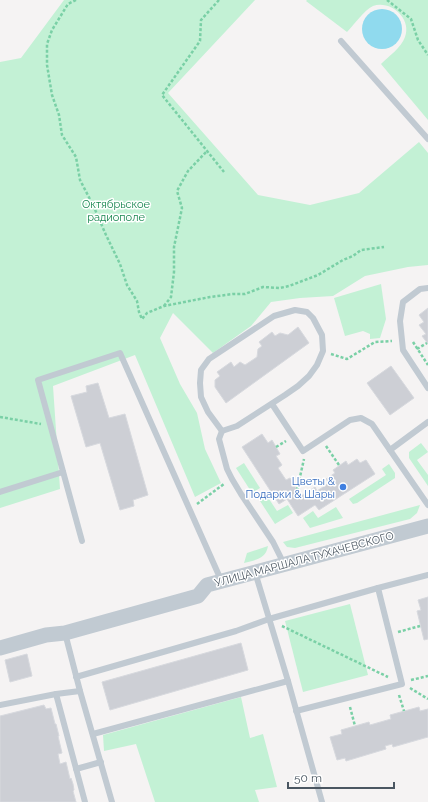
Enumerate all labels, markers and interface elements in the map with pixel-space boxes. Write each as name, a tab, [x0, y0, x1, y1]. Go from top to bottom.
park label: Октябрьское радиополе	[82, 198, 151, 224]
place label: Цветы & Подарки & Шары	[246, 475, 336, 501]
marker: Цветы & Подарки & Шары	[338, 482, 348, 492]
street label: УЛИЦА МАРШАЛА ТУХАЧЕВСКОГО	[213, 529, 395, 590]
scale bar	[288, 764, 394, 790]
text: 50 m	[294, 771, 322, 785]

